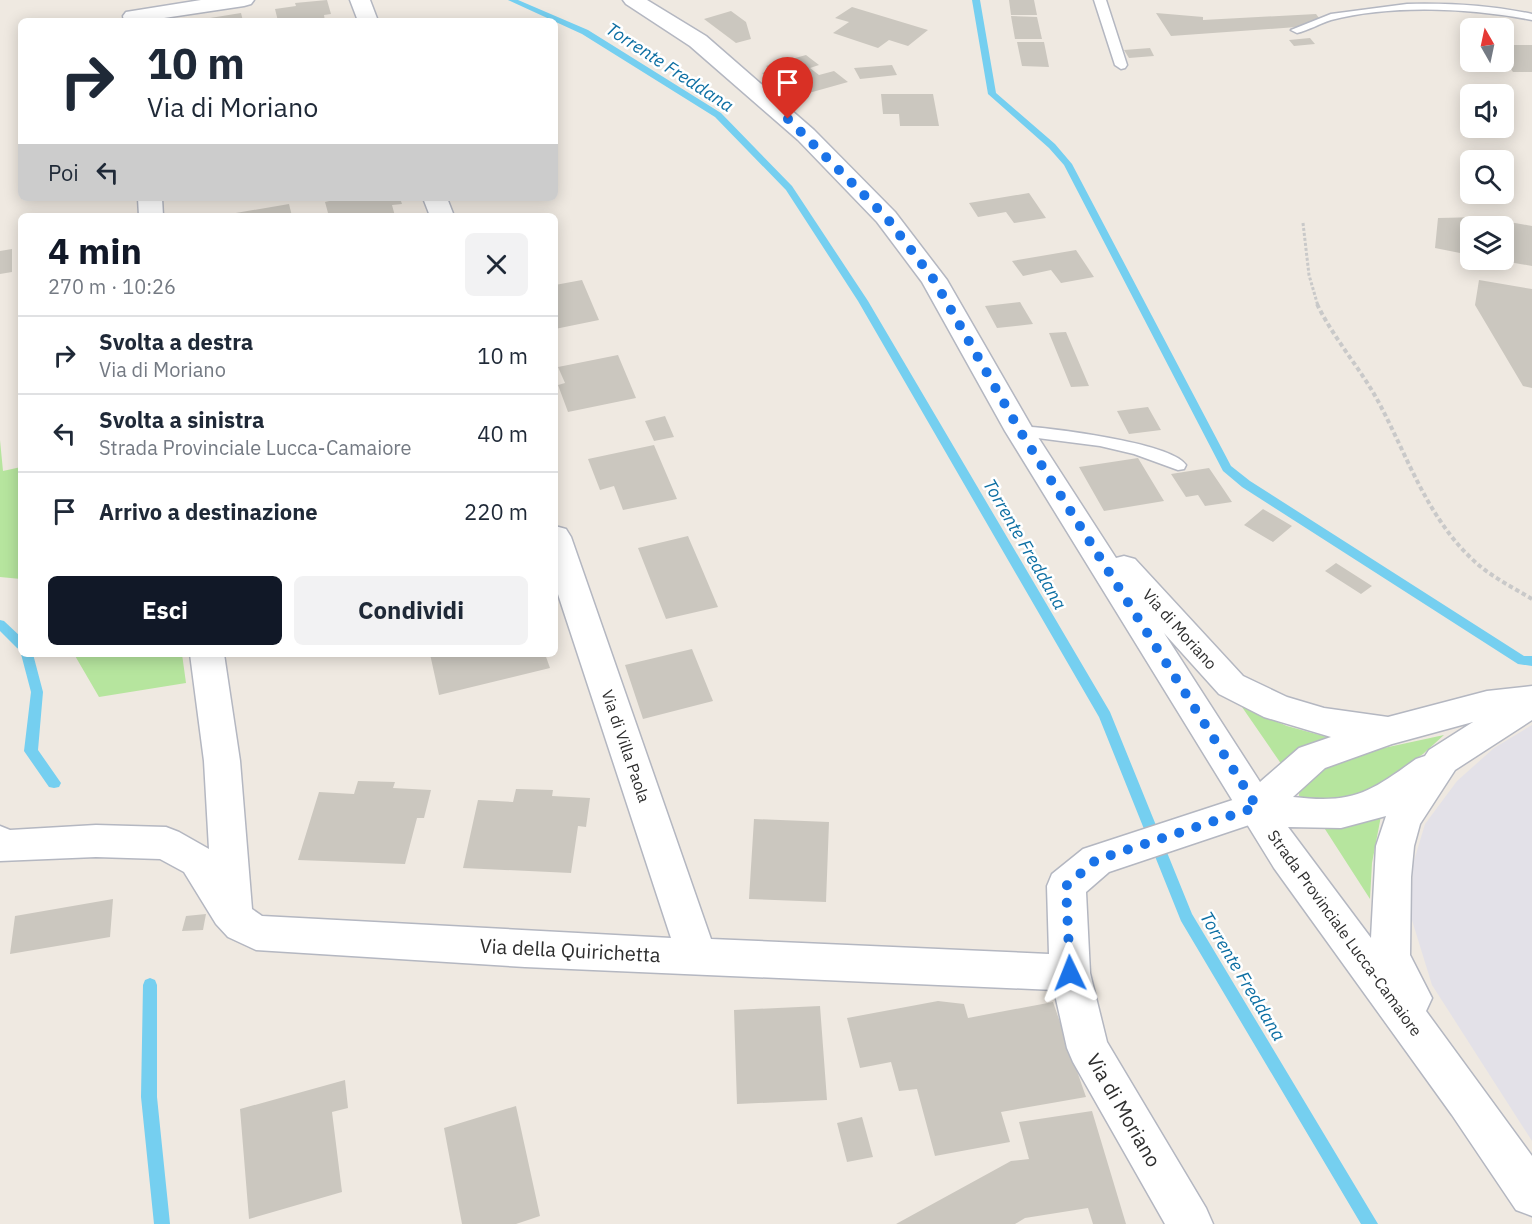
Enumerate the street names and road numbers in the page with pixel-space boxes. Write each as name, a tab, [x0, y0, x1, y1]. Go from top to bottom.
street label: Via di Moriano	[1139, 585, 1221, 673]
street label: Via di Villa Paola	[597, 687, 655, 805]
street label: Strada Provinciale Lucca-Camaiore	[1263, 826, 1427, 1040]
street label: Via della Quirichetta	[479, 932, 661, 968]
street label: Via di Moriano	[1081, 1048, 1167, 1172]

